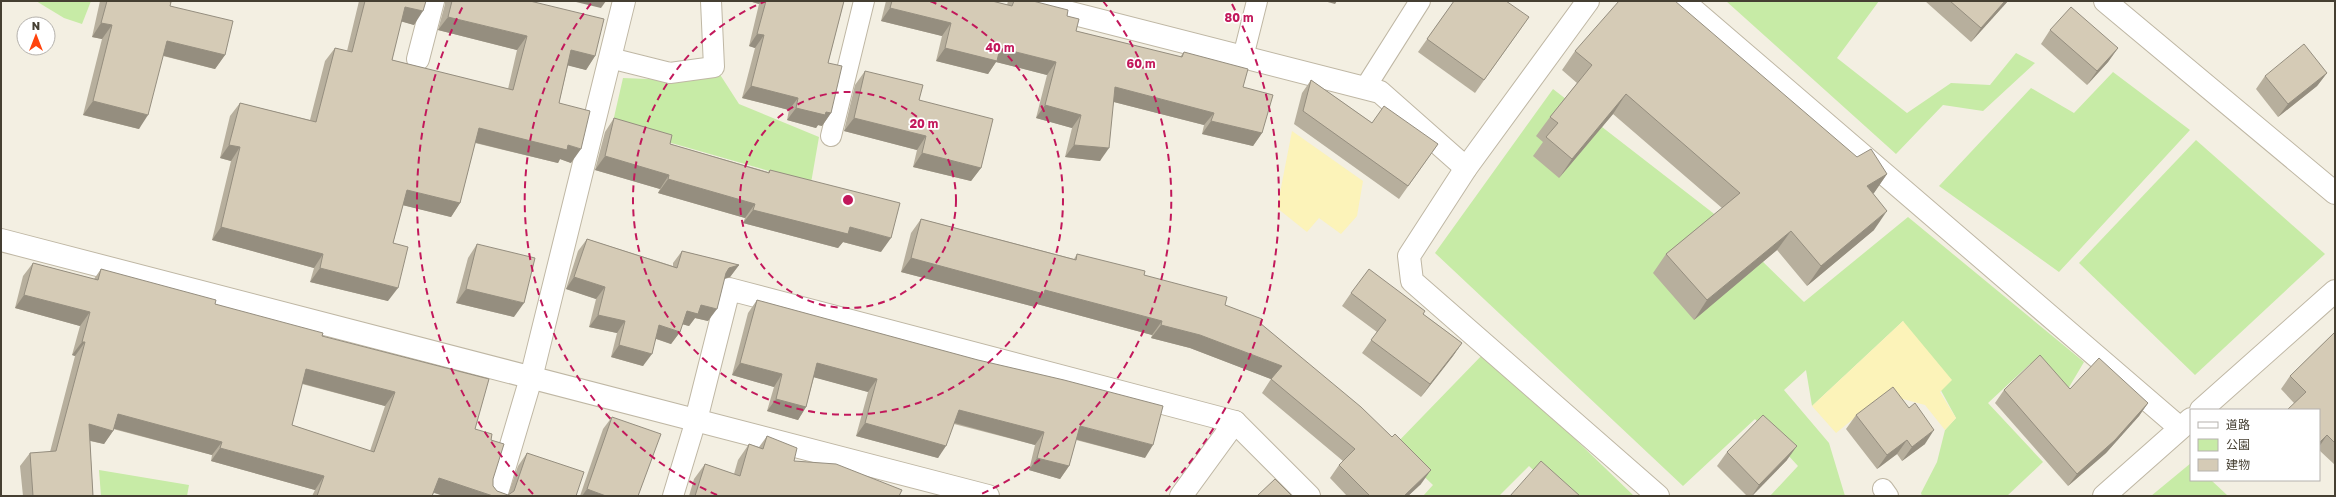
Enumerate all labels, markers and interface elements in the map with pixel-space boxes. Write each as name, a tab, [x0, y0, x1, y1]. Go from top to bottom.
text: 80 m	[1225, 10, 1253, 25]
north arrow	[16, 16, 56, 56]
text: N	[32, 19, 40, 32]
text: 40 m	[986, 40, 1014, 55]
text: 60 m	[1127, 56, 1155, 71]
text: 20 m	[910, 116, 938, 131]
centre of rings	[841, 193, 855, 207]
legend	[2190, 409, 2320, 481]
text: 道路	[2226, 417, 2250, 432]
text: 公園	[2226, 437, 2250, 452]
text: 建物	[2226, 457, 2250, 472]

